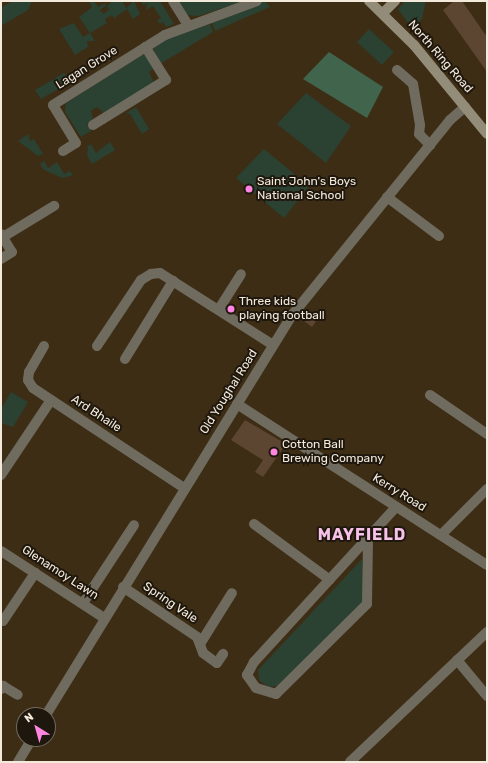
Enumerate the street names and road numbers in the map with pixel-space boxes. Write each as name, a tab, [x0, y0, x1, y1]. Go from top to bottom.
street label: North Ring Road	[405, 18, 475, 96]
street label: Lagan Grove	[54, 43, 120, 93]
street label: Old Youghal Road	[197, 347, 261, 437]
street label: Ard Bhaile	[68, 392, 124, 436]
street label: Kerry Road	[369, 471, 429, 515]
street label: Glenamoy Lawn	[19, 543, 101, 603]
street label: Spring Vale	[140, 579, 200, 627]

